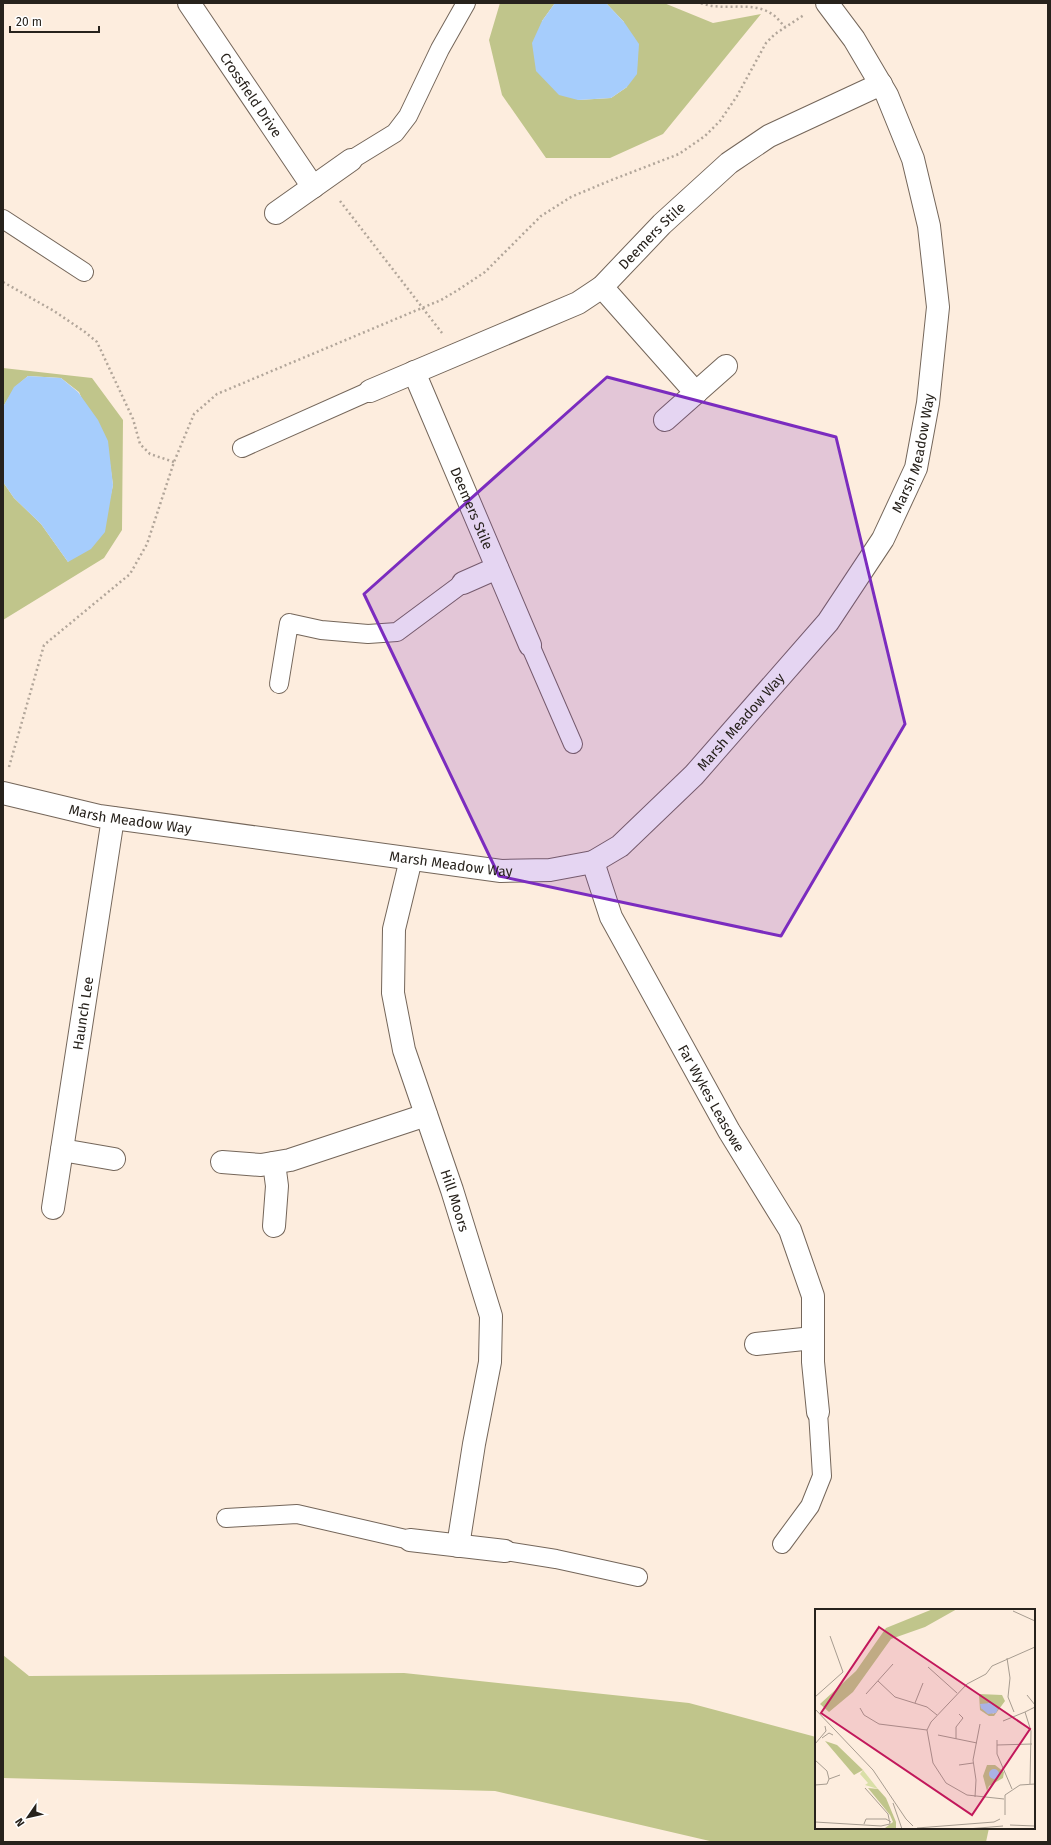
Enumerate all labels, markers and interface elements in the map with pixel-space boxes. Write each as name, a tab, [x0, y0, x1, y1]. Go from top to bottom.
scale bar	[10, 8, 99, 34]
text: 20 m	[16, 15, 42, 29]
street label: Crossfield Drive	[216, 49, 286, 141]
street label: Deemers Stile	[615, 199, 689, 273]
street label: Marsh Meadow Way	[888, 393, 937, 515]
street label: Deemers Stile	[447, 465, 497, 552]
street label: Marsh Meadow Way	[693, 669, 788, 774]
street label: Marsh Meadow Way	[67, 801, 193, 837]
street label: Marsh Meadow Way	[388, 847, 513, 880]
street label: Haunch Lee	[69, 975, 97, 1051]
street label: Far Wykes Leasowe	[675, 1042, 748, 1155]
street label: Hill Moors	[437, 1167, 473, 1234]
inset map	[815, 1609, 1035, 1829]
north arrow	[8, 1797, 48, 1837]
text: N	[13, 1816, 28, 1829]

